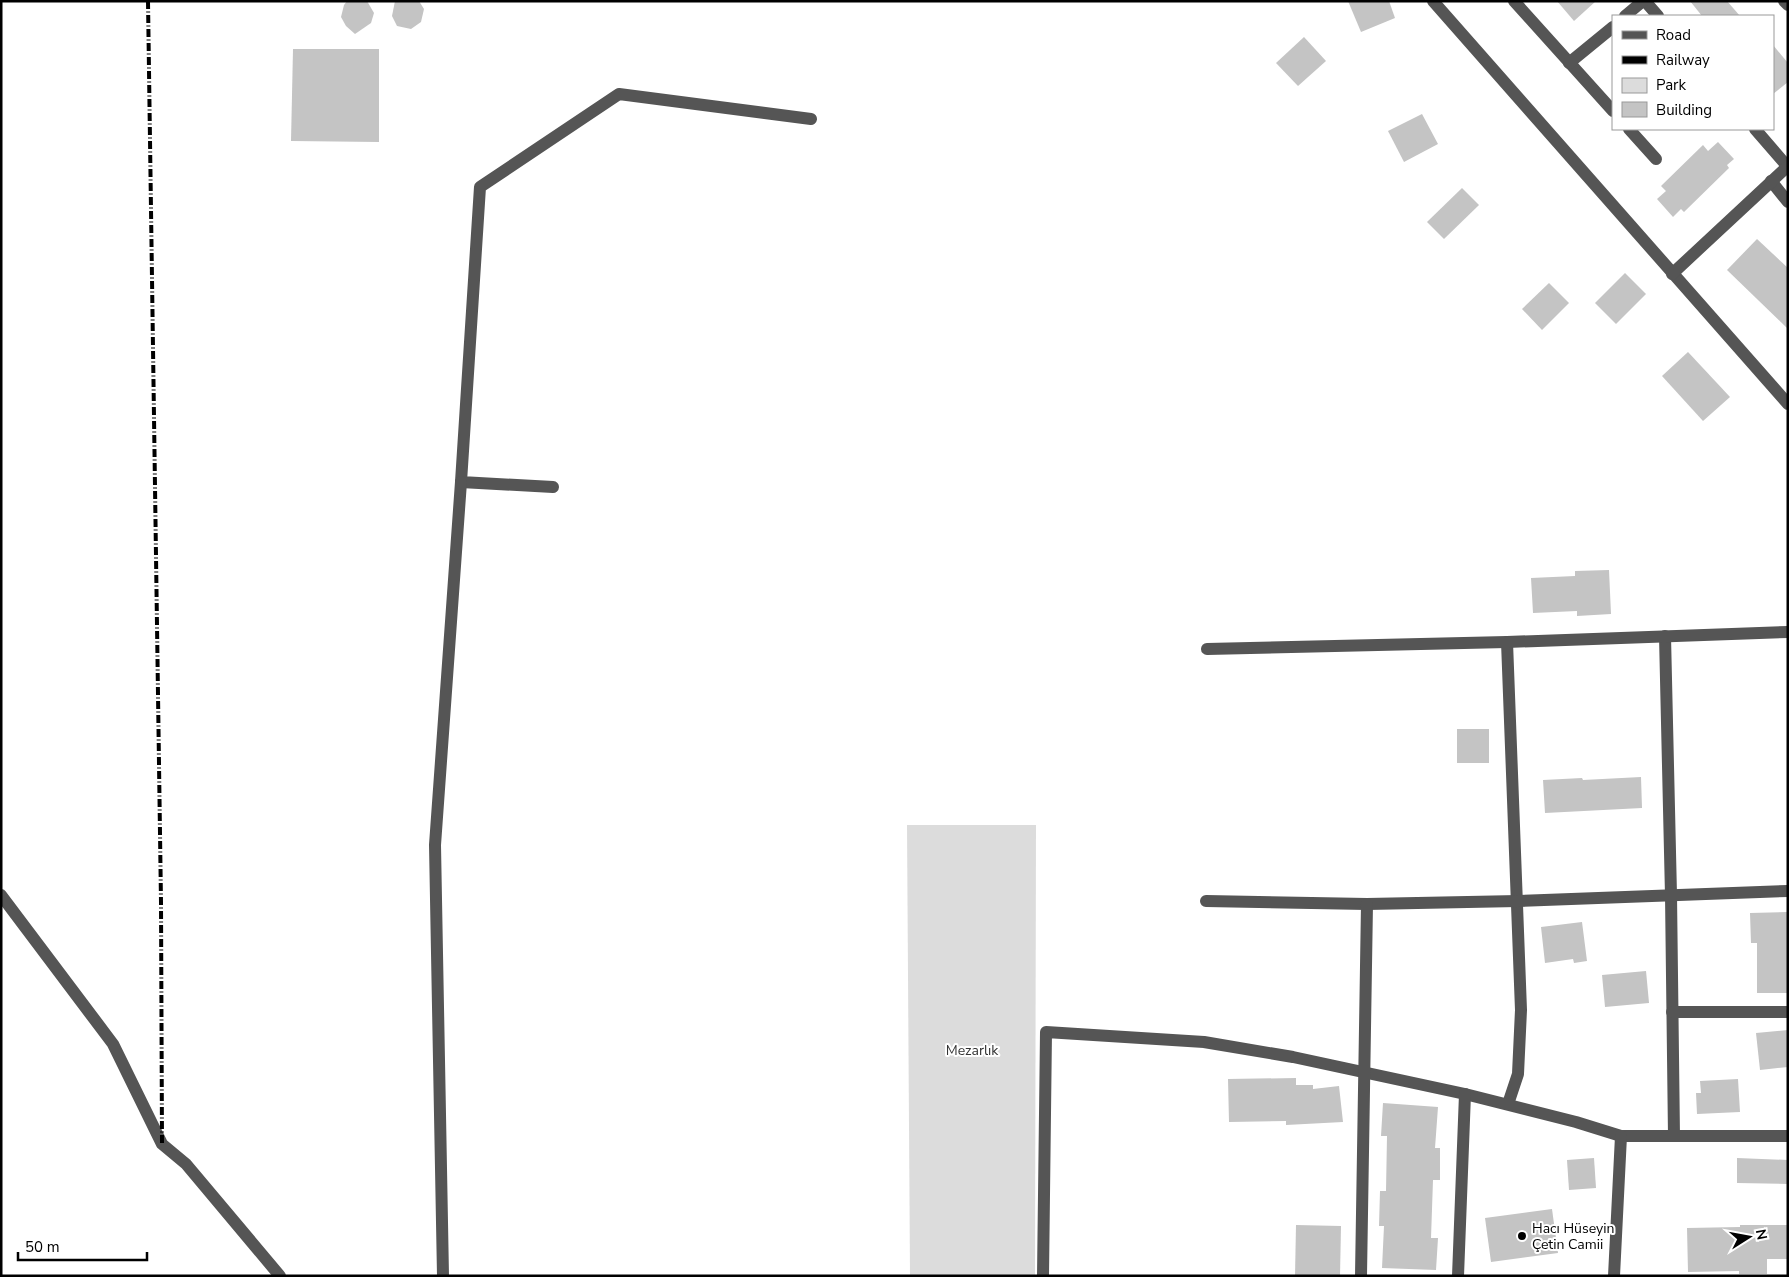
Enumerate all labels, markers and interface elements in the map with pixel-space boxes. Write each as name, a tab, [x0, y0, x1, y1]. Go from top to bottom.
legend	[1612, 15, 1774, 130]
text: Road	[1656, 25, 1691, 45]
text: Railway	[1656, 50, 1710, 70]
text: Park	[1656, 75, 1686, 95]
text: Building	[1656, 100, 1712, 120]
park label: Mezarlık	[946, 1041, 999, 1060]
north arrow	[1724, 1212, 1774, 1262]
place label: Hacı Hüseyin Çetin Camii	[1532, 1219, 1614, 1254]
text: N	[1751, 1228, 1772, 1242]
scale bar	[18, 1230, 146, 1262]
marker: Hacı Hüseyin Çetin Camii	[1516, 1230, 1528, 1242]
text: 50 m	[25, 1237, 60, 1257]

